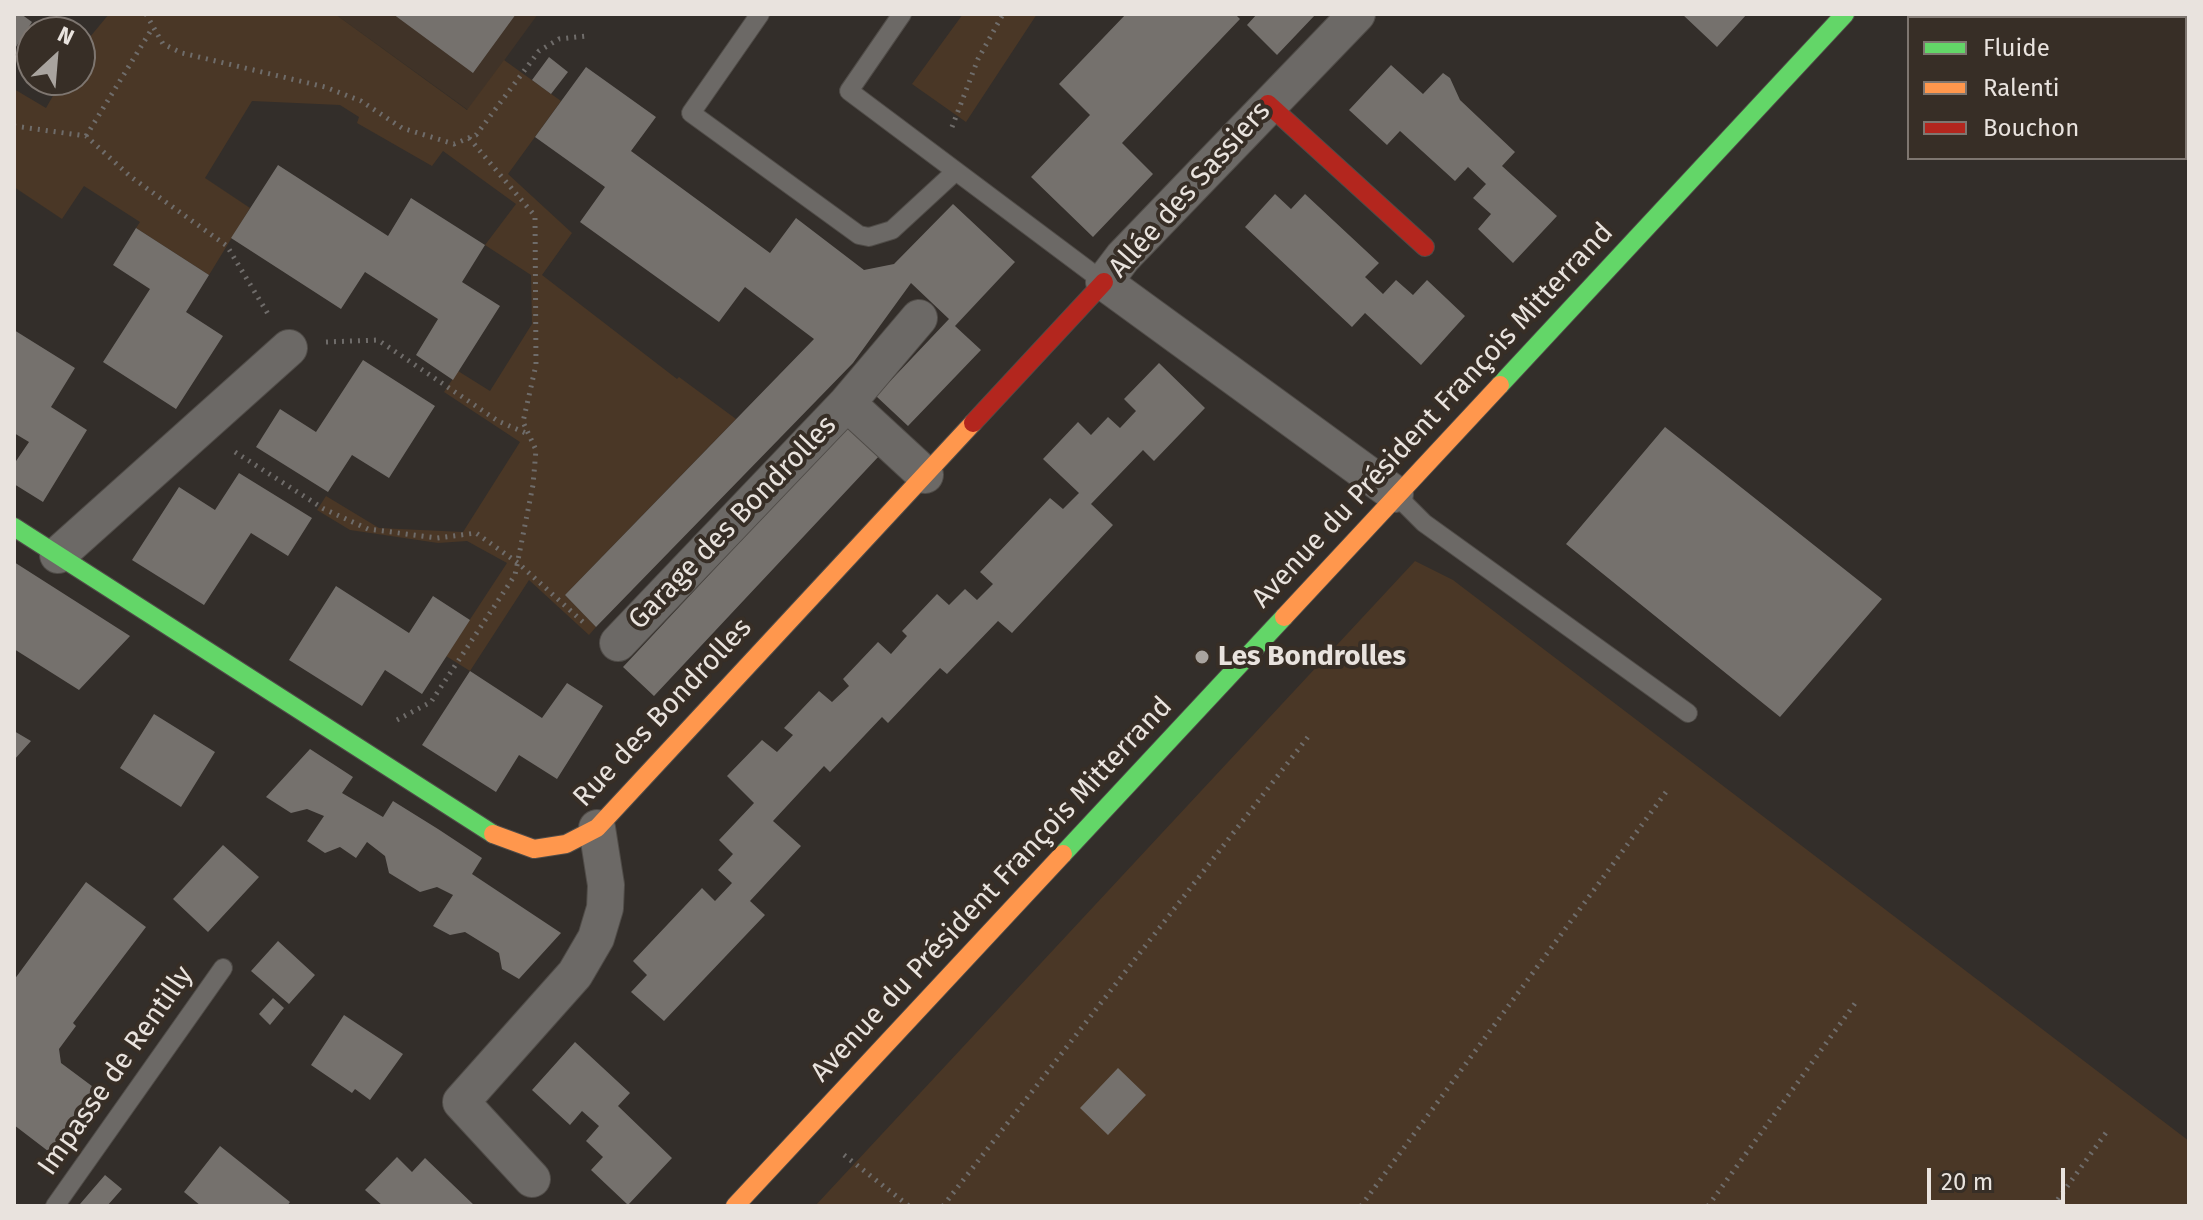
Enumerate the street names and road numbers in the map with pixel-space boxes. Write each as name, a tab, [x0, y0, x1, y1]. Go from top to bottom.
street label: Allée des Sassiers	[1102, 95, 1278, 285]
street label: Avenue du Président François Mitterrand	[1245, 217, 1621, 615]
street label: Garage des Bondrolles	[622, 409, 844, 637]
street label: Rue des Bondrolles	[567, 612, 759, 814]
street label: Avenue du Président François Mitterrand	[804, 691, 1180, 1089]
street label: Impasse de Rentilly	[31, 960, 201, 1182]

